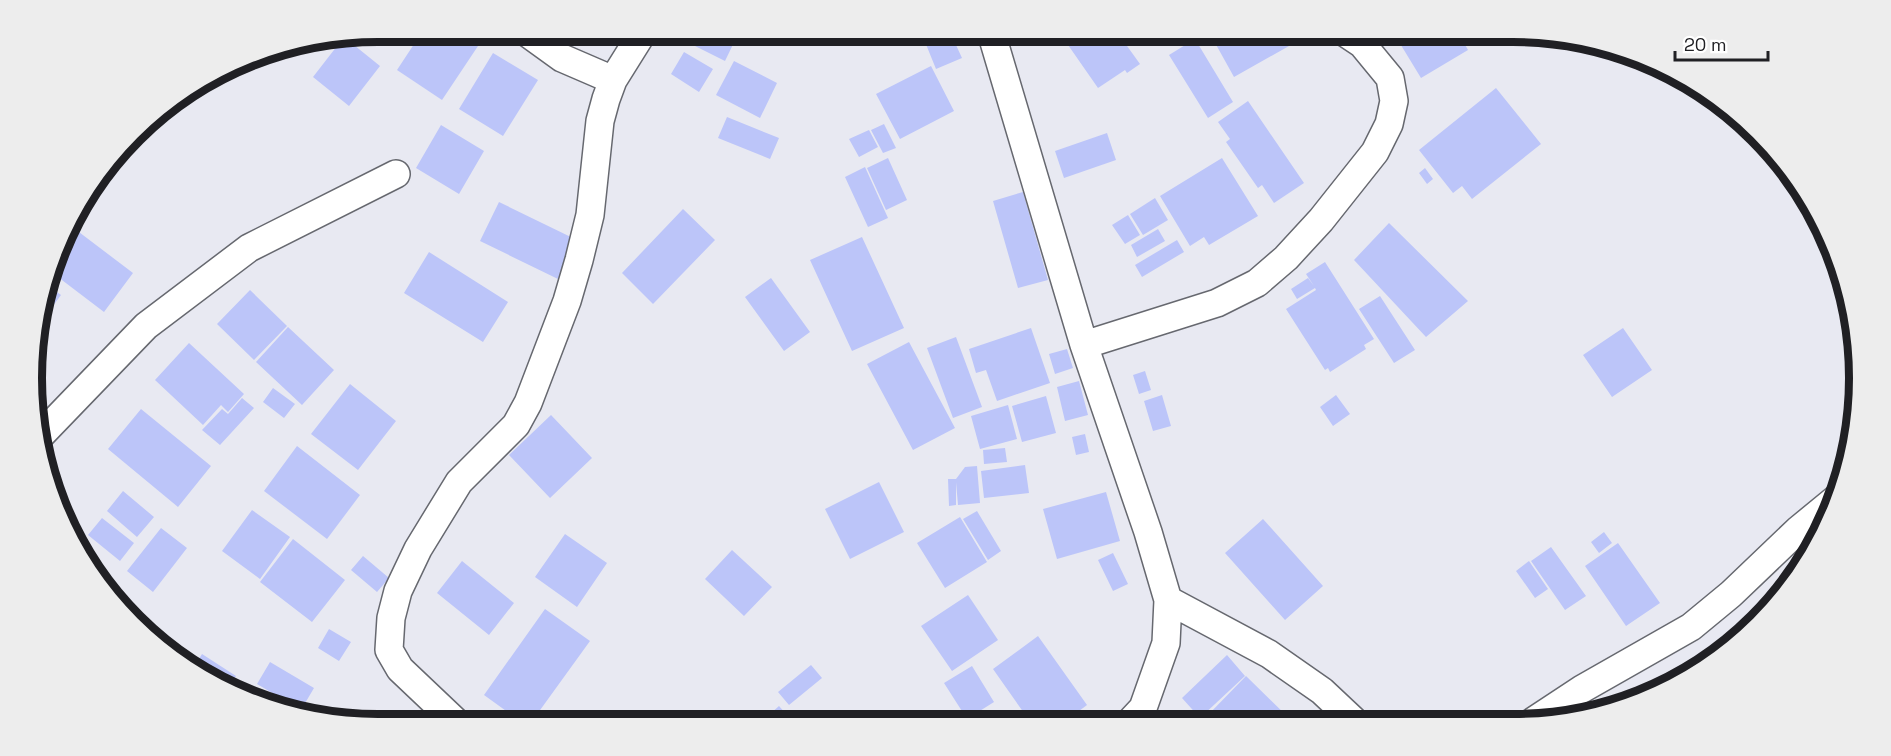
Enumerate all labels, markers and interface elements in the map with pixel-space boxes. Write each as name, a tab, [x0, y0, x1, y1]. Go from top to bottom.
scale bar	[1675, 24, 1768, 62]
text: 20 m	[1684, 33, 1727, 56]

